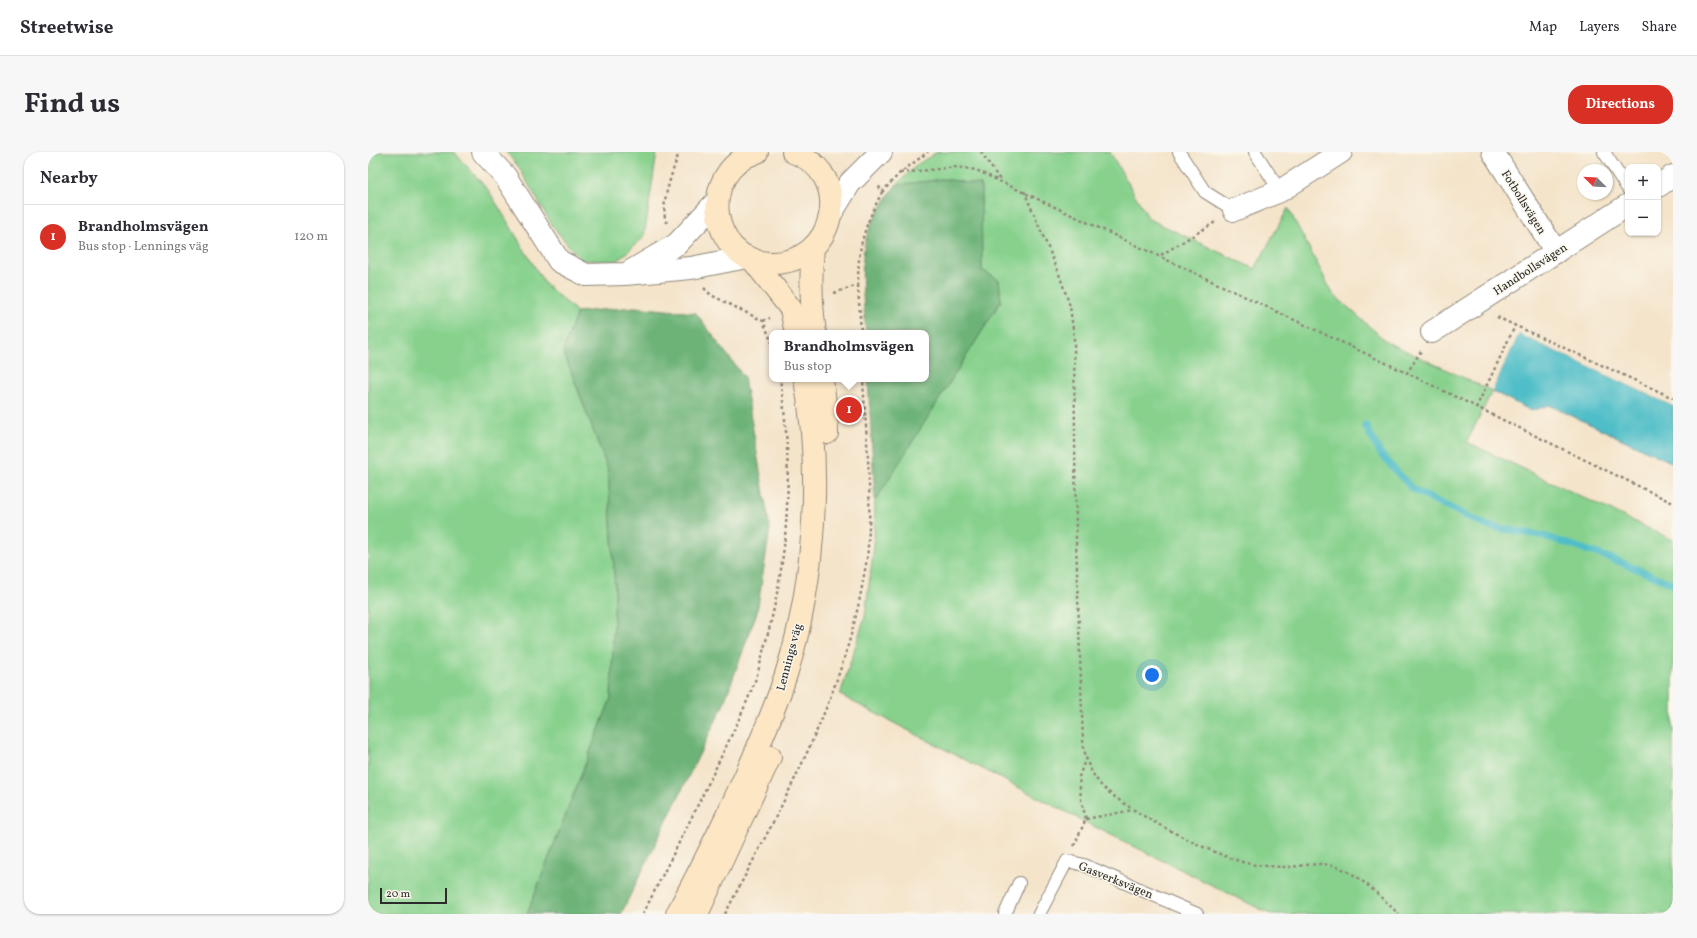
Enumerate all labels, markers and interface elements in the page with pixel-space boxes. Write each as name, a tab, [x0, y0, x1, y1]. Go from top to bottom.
text: Streetwise	[20, 15, 113, 41]
text: Map	[1529, 18, 1557, 37]
text: Layers	[1579, 18, 1619, 37]
text: Share	[1641, 18, 1677, 37]
text: Find us	[24, 85, 120, 124]
button: Directions	[1568, 85, 1673, 124]
north arrow	[1577, 164, 1613, 200]
map controls	[1625, 164, 1661, 236]
button: +	[1625, 164, 1661, 200]
text: Nearby	[40, 167, 98, 190]
street label: Fotbollsvägen	[1497, 167, 1549, 238]
button: −	[1625, 200, 1661, 236]
text: Brandholmsvägen	[78, 217, 209, 238]
text: 1	[50, 228, 56, 246]
text: 120 m	[294, 228, 328, 246]
text: Bus stop · Lennings väg	[78, 238, 209, 256]
street label: Handbollsvägen	[1490, 240, 1571, 300]
popup	[769, 330, 929, 382]
text: Brandholmsvägen	[784, 337, 914, 358]
text: Bus stop	[784, 358, 832, 376]
pin: 1	[836, 395, 862, 425]
street label: Lennings väg	[773, 622, 807, 693]
your location	[1142, 665, 1162, 685]
street label: Gasverksvägen	[1076, 859, 1155, 903]
scale bar	[380, 886, 447, 905]
text: 20 m	[386, 887, 410, 902]

